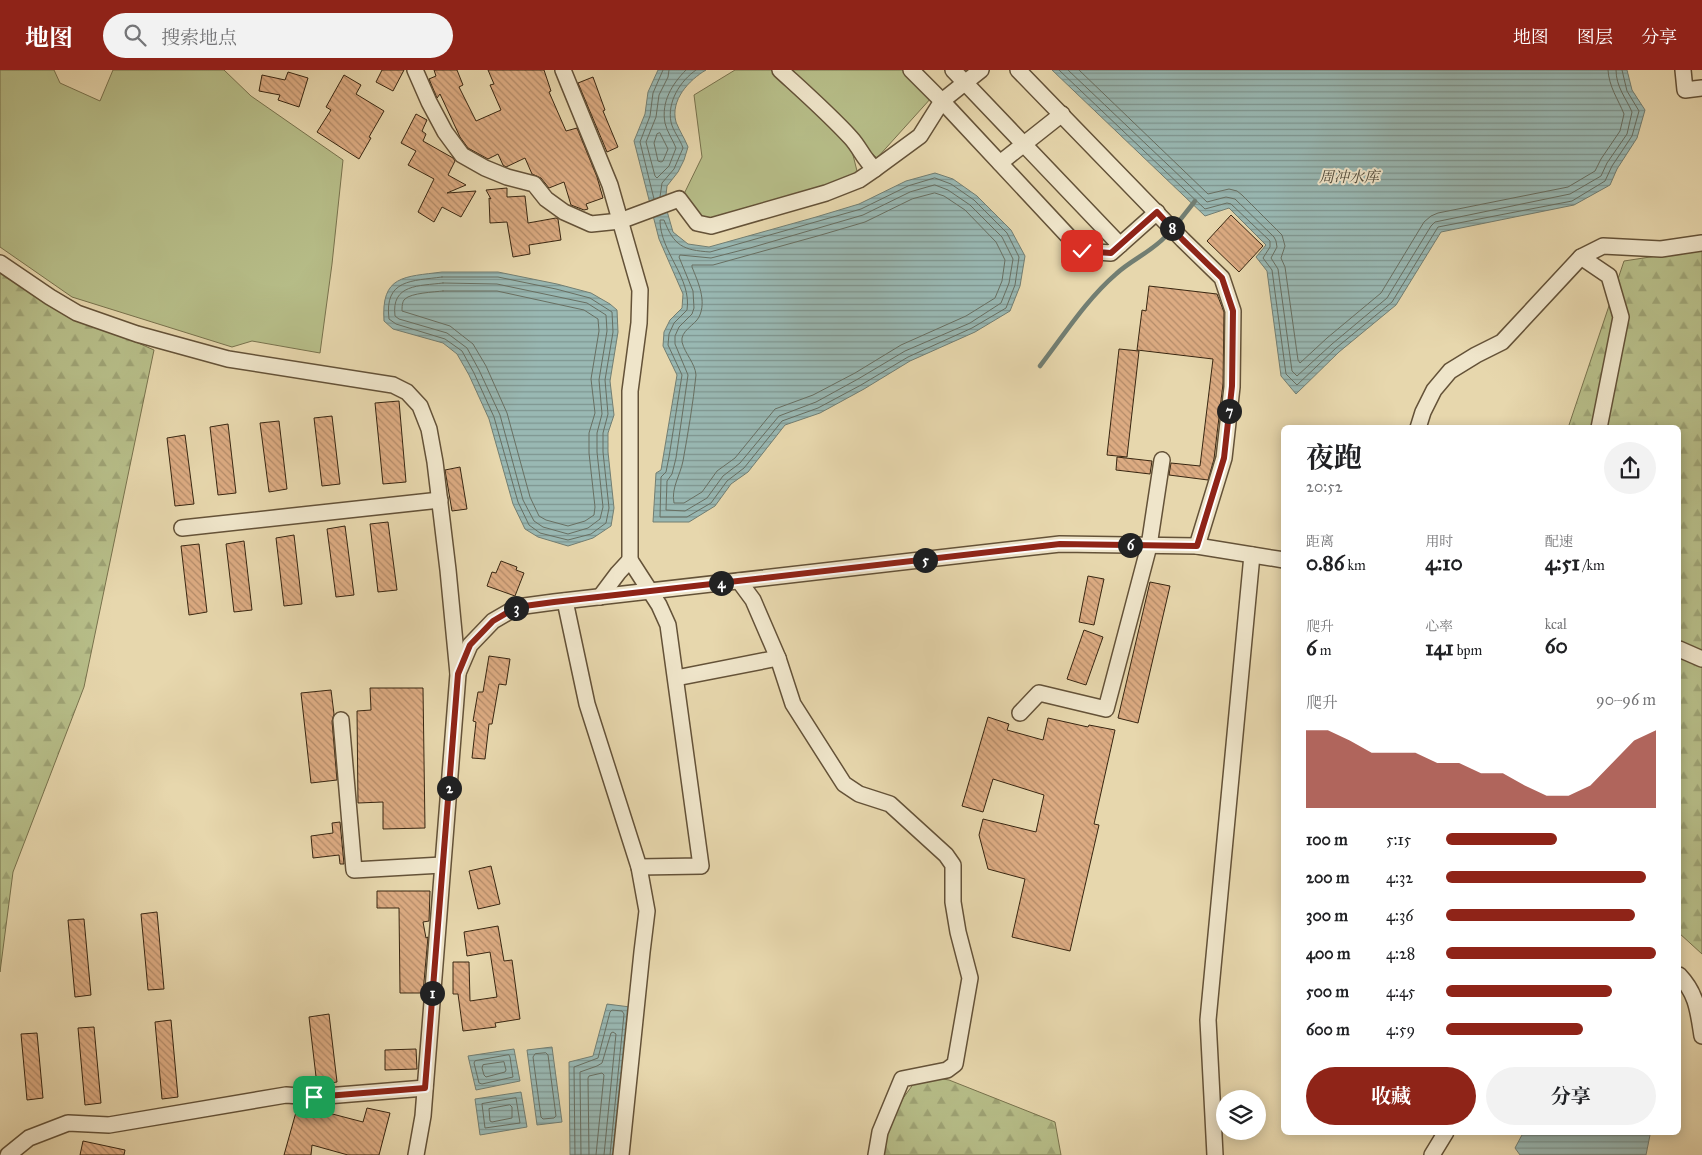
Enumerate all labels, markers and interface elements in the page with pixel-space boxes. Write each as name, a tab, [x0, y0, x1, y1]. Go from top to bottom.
search box	[103, 13, 453, 58]
icon: search	[121, 21, 149, 49]
text: 地图	[25, 23, 73, 53]
text: 搜索地点	[161, 26, 237, 49]
text: 地图	[1513, 26, 1549, 48]
text: 图层	[1577, 26, 1613, 48]
text: 分享	[1641, 26, 1677, 48]
water label: 周冲水库	[1319, 168, 1382, 186]
pin: 8	[1160, 216, 1184, 240]
text: 8	[1169, 220, 1176, 237]
pin	[1061, 230, 1103, 272]
icon: check	[1068, 237, 1096, 265]
pin: 7	[1216, 398, 1242, 424]
text: 7	[1226, 403, 1233, 420]
text: 夜跑	[1306, 440, 1362, 475]
button: share	[1604, 442, 1656, 494]
text: 20:52	[1306, 477, 1343, 496]
pin: 6	[1118, 532, 1142, 558]
text: 距离	[1306, 533, 1334, 550]
text: 用时	[1425, 533, 1453, 550]
text: 配速	[1545, 533, 1573, 550]
text: 6	[1127, 537, 1134, 554]
pin: 5	[912, 548, 938, 572]
text: 0.86	[1306, 550, 1345, 576]
text: 4:10	[1425, 550, 1463, 576]
text: 4:51	[1545, 550, 1580, 576]
text: 5	[922, 552, 929, 569]
text: km	[1345, 557, 1366, 574]
text: /km	[1580, 557, 1605, 574]
pin: 4	[708, 570, 734, 596]
text: 4	[718, 575, 725, 592]
pin: 3	[504, 596, 528, 620]
text: 3	[514, 600, 519, 617]
text: kcal	[1545, 616, 1567, 633]
text: 爬升	[1306, 618, 1334, 635]
text: 心率	[1425, 618, 1453, 635]
text: 60	[1545, 633, 1568, 659]
text: 6	[1306, 635, 1317, 661]
text: 141	[1425, 635, 1454, 661]
text: m	[1317, 642, 1332, 659]
text: bpm	[1454, 642, 1482, 659]
text: 90–96 m	[1596, 690, 1656, 709]
text: 爬升	[1306, 693, 1338, 712]
pin: 2	[436, 776, 462, 800]
text: 2	[446, 780, 453, 797]
text: 100 m	[1306, 830, 1348, 849]
text: 5:15	[1386, 830, 1411, 849]
text: 200 m	[1306, 868, 1349, 887]
text: 4:32	[1386, 868, 1413, 887]
text: 300 m	[1306, 906, 1348, 925]
text: 4:36	[1386, 906, 1414, 925]
text: 400 m	[1306, 944, 1350, 963]
text: 4:28	[1386, 944, 1415, 963]
pin: 1	[420, 980, 444, 1006]
text: 500 m	[1306, 982, 1349, 1001]
text: 4:45	[1386, 982, 1415, 1001]
text: 1	[430, 985, 435, 1002]
text: 600 m	[1306, 1020, 1350, 1039]
text: 4:59	[1386, 1020, 1415, 1039]
button: 收藏	[1306, 1067, 1476, 1125]
button: 分享	[1486, 1067, 1656, 1125]
pin	[293, 1076, 335, 1118]
icon: arrive	[300, 1083, 328, 1111]
map controls	[1216, 1090, 1266, 1140]
button: layers	[1216, 1090, 1266, 1140]

